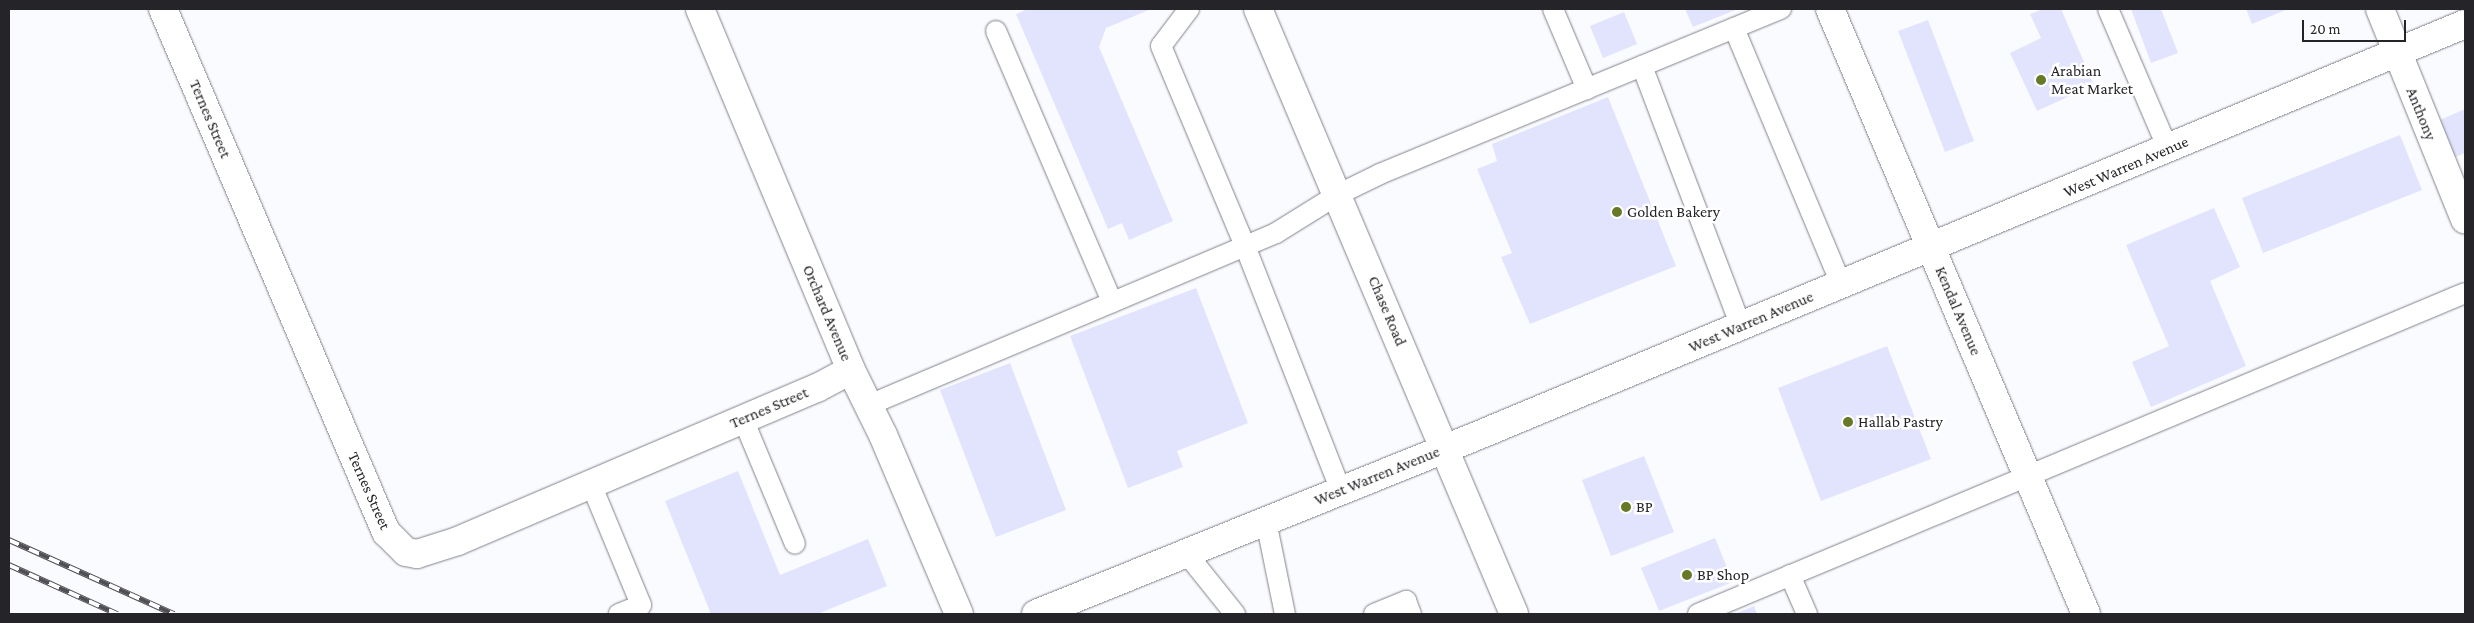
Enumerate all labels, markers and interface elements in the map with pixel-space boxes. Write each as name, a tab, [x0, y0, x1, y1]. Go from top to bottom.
scale bar	[2304, 10, 2408, 42]
text: 20 m	[2310, 21, 2341, 37]
place label: Arabian Meat Market	[2051, 61, 2133, 99]
marker: Arabian Meat Market	[2035, 74, 2047, 86]
street label: Ternes Street	[185, 77, 235, 161]
street label: Anthony	[2402, 85, 2440, 143]
street label: West Warren Avenue	[2061, 132, 2191, 202]
place label: Golden Bakery	[1627, 202, 1720, 222]
marker: Golden Bakery	[1611, 206, 1623, 218]
street label: Orchard Avenue	[798, 262, 856, 364]
street label: Kendal Avenue	[1931, 264, 1985, 358]
street label: Chase Road	[1364, 273, 1410, 349]
street label: West Warren Avenue	[1686, 287, 1816, 357]
street label: Ternes Street	[727, 383, 811, 433]
place label: Hallab Pastry	[1858, 412, 1943, 432]
marker: Hallab Pastry	[1842, 416, 1854, 428]
street label: West Warren Avenue	[1311, 442, 1443, 510]
street label: Ternes Street	[343, 449, 395, 533]
place label: BP	[1636, 497, 1653, 517]
marker: BP	[1620, 501, 1632, 513]
place label: BP Shop	[1697, 565, 1749, 585]
marker: BP Shop	[1681, 569, 1693, 581]

